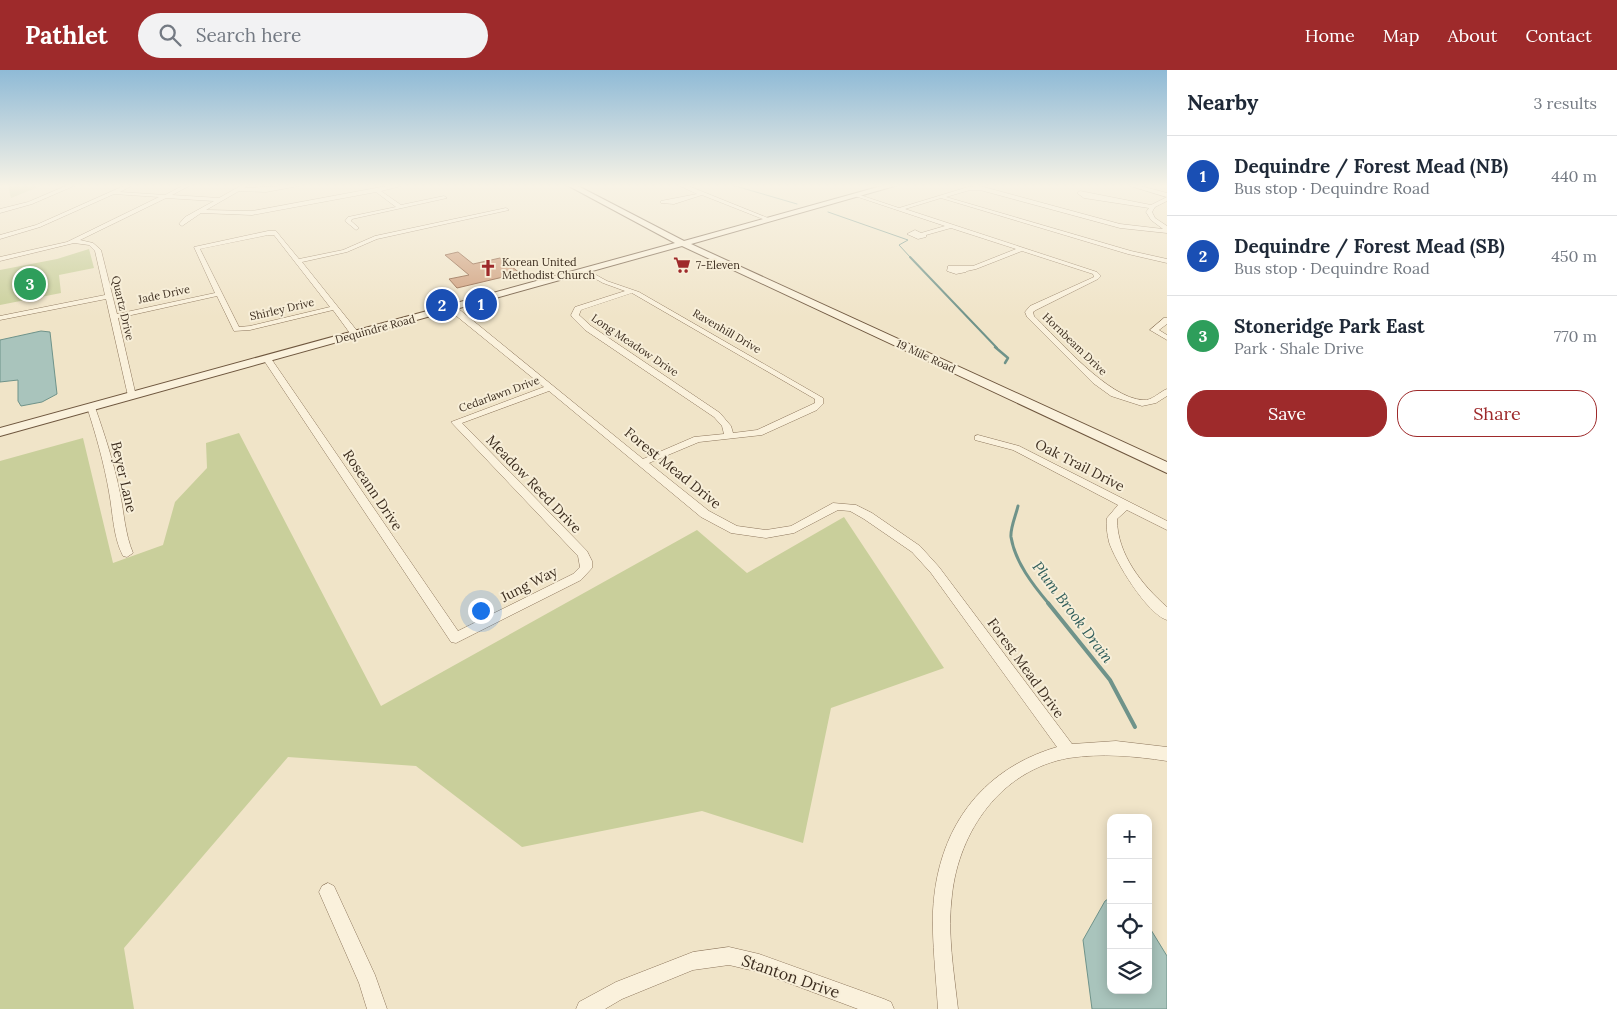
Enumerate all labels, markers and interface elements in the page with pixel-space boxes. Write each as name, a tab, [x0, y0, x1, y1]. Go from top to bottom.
search box	[138, 13, 488, 58]
text: Pathlet	[25, 20, 108, 51]
icon: search	[156, 21, 184, 49]
text: Search here	[196, 23, 301, 47]
text: Home	[1305, 24, 1355, 47]
text: Map	[1383, 24, 1419, 47]
text: About	[1447, 24, 1497, 47]
text: Contact	[1525, 24, 1592, 47]
text: Nearby	[1187, 89, 1258, 116]
text: 3 results	[1533, 93, 1597, 113]
text: Dequindre / Forest Mead (NB)	[1234, 154, 1508, 178]
text: 1	[1200, 166, 1206, 186]
text: 440 m	[1551, 166, 1597, 186]
text: Bus stop · Dequindre Road	[1234, 178, 1430, 198]
text: Dequindre / Forest Mead (SB)	[1234, 234, 1505, 258]
text: 2	[1199, 246, 1207, 266]
text: 450 m	[1551, 246, 1597, 266]
place label: Korean United Methodist Church	[502, 255, 595, 282]
supermarket icon: 7-Eleven	[672, 255, 692, 275]
church icon: Korean United Methodist Church	[478, 258, 498, 278]
place label: 7-Eleven	[696, 258, 740, 272]
text: Bus stop · Dequindre Road	[1234, 258, 1430, 278]
pin: 3	[14, 265, 46, 303]
street label: Quartz Drive	[109, 274, 137, 342]
street label: Jade Drive	[136, 282, 191, 307]
pin: 1	[465, 285, 497, 323]
pin: 2	[426, 286, 458, 324]
street label: Shirley Drive	[248, 295, 316, 323]
street label: Ravenhill Drive	[690, 306, 764, 356]
street label: Hornbeam Drive	[1040, 310, 1110, 378]
street label: Dequindre Road	[333, 311, 417, 346]
street label: Long Meadow Drive	[589, 311, 681, 379]
text: Stoneridge Park East	[1234, 314, 1425, 338]
text: 3	[1199, 326, 1207, 346]
text: 770 m	[1554, 326, 1597, 346]
street label: 19 Mile Road	[894, 336, 958, 376]
text: Park · Shale Drive	[1234, 338, 1364, 358]
street label: Cedarlawn Drive	[457, 373, 541, 415]
button: Save	[1187, 390, 1387, 437]
button: Share	[1397, 390, 1597, 437]
street label: Forest Mead Drive	[621, 423, 725, 513]
street label: Meadow Reed Drive	[482, 431, 586, 537]
street label: Oak Trail Drive	[1032, 435, 1128, 495]
street label: Beyer Lane	[107, 440, 141, 515]
street label: Roseann Drive	[339, 446, 407, 534]
water label: Plum Brook Drain	[1029, 557, 1118, 667]
street label: Jung Way	[497, 562, 561, 606]
your location	[468, 598, 494, 624]
street label: Forest Mead Drive	[984, 614, 1069, 722]
map controls	[1107, 814, 1152, 994]
button: +	[1107, 814, 1152, 859]
button: −	[1107, 859, 1152, 904]
button: locate	[1107, 904, 1152, 949]
button: layers	[1107, 949, 1152, 994]
street label: Stanton Drive	[739, 950, 843, 1002]

